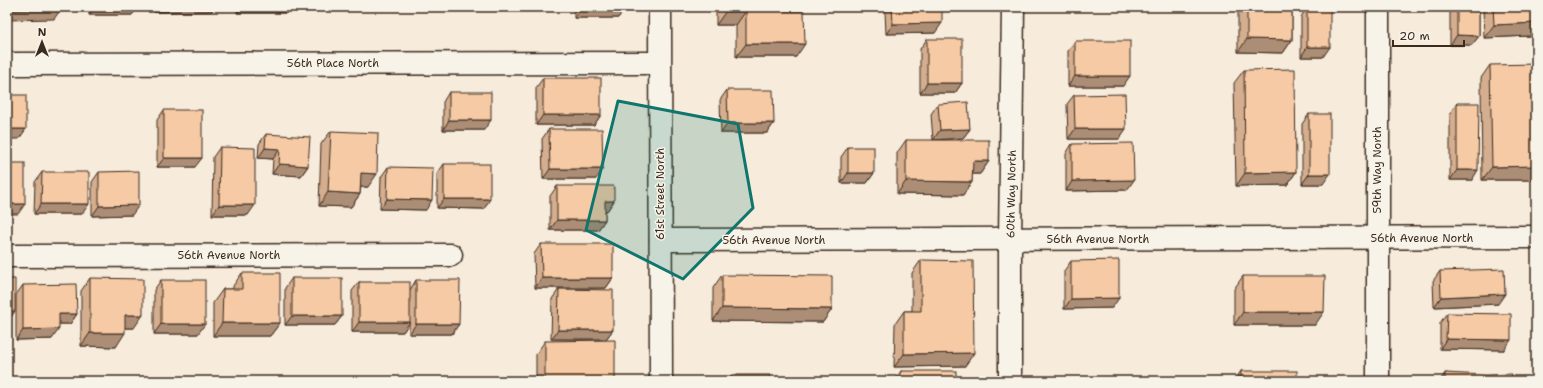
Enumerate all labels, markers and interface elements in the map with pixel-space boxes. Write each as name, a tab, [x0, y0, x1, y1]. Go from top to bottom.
north arrow	[22, 22, 62, 62]
scale bar	[1393, 22, 1464, 48]
text: N	[38, 25, 47, 40]
text: 20 m	[1399, 28, 1430, 44]
street label: 56th Place North	[287, 56, 379, 71]
street label: 59th Way North	[1370, 126, 1385, 214]
street label: 61st Street North	[653, 148, 668, 240]
street label: 60th Way North	[1003, 150, 1020, 238]
street label: 56th Avenue North	[1371, 231, 1474, 246]
street label: 56th Avenue North	[1047, 232, 1150, 247]
street label: 56th Avenue North	[723, 233, 826, 248]
street label: 56th Avenue North	[178, 248, 281, 263]

